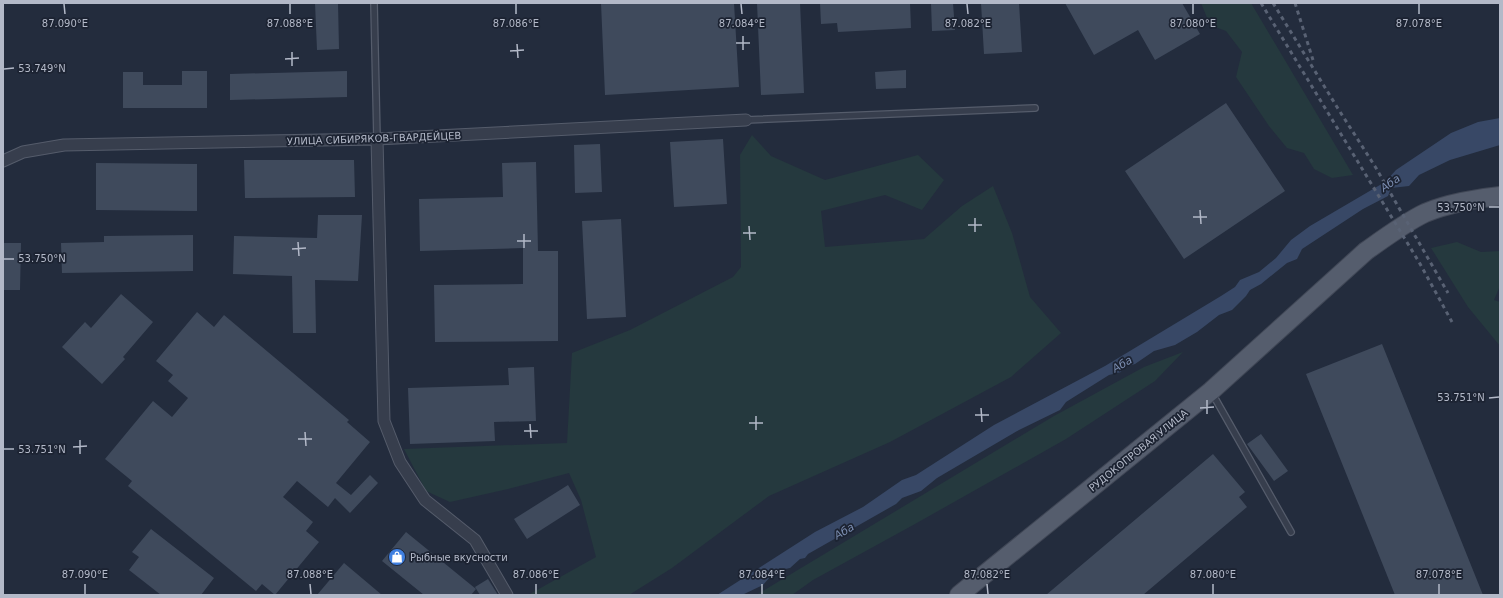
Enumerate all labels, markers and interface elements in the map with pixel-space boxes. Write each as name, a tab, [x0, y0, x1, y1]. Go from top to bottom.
text: 87.090°E	[42, 18, 88, 29]
text: 87.088°E	[267, 18, 313, 29]
text: 87.086°E	[493, 18, 539, 29]
text: 87.084°E	[719, 18, 765, 29]
text: 87.082°E	[945, 18, 991, 29]
text: 87.080°E	[1170, 18, 1216, 29]
text: 87.078°E	[1396, 18, 1442, 29]
text: 53.749°N	[18, 63, 66, 74]
street label: УЛИЦА СИБИРЯКОВ-ГВАРДЕЙЦЕВ	[287, 129, 462, 147]
water label: Аба	[1377, 172, 1403, 195]
text: 53.750°N	[1437, 202, 1485, 213]
text: 53.750°N	[18, 253, 66, 264]
water label: Аба	[1109, 353, 1135, 376]
text: 53.751°N	[1437, 392, 1485, 403]
street label: РУДОКОПРОВАЯ УЛИЦА	[1087, 407, 1190, 494]
text: 53.751°N	[18, 444, 66, 455]
water label: Аба	[831, 520, 857, 543]
shop icon: Рыбные вкусности	[387, 547, 407, 567]
place label: Рыбные вкусности	[410, 552, 508, 563]
text: 87.090°E	[62, 569, 108, 580]
text: 87.088°E	[287, 569, 333, 580]
text: 87.086°E	[513, 569, 559, 580]
text: 87.084°E	[739, 569, 785, 580]
text: 87.082°E	[964, 569, 1010, 580]
text: 87.080°E	[1190, 569, 1236, 580]
text: 87.078°E	[1416, 569, 1462, 580]

